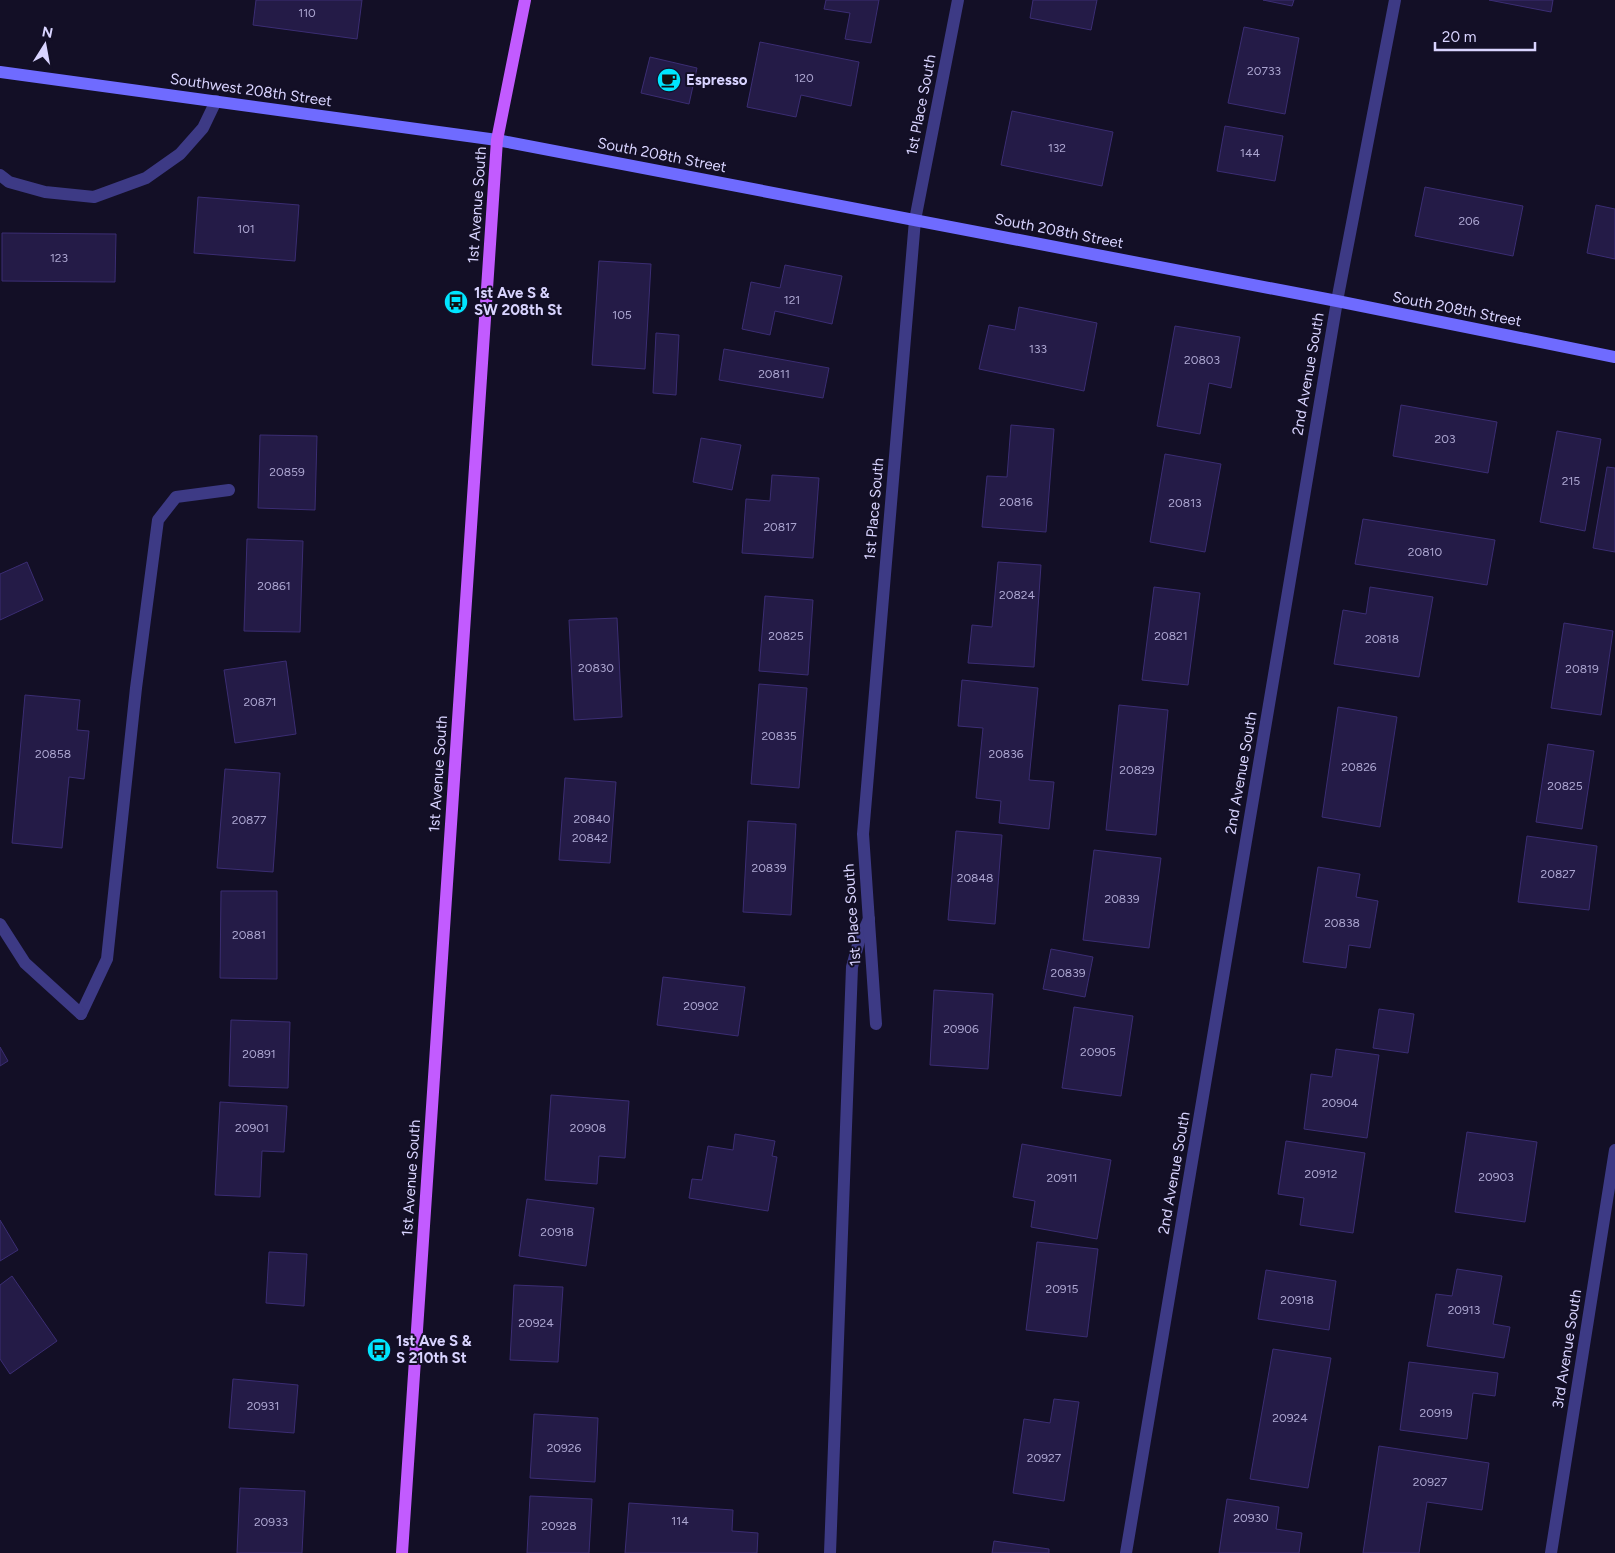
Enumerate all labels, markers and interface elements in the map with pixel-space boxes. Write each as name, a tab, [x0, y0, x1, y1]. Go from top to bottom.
house number: 110	[298, 6, 316, 20]
north arrow	[20, 20, 70, 70]
scale bar	[1435, 20, 1535, 52]
text: N	[40, 23, 54, 42]
text: 20 m	[1442, 28, 1476, 46]
street label: 1st Place South	[902, 53, 940, 157]
house number: 20733	[1247, 64, 1281, 78]
cafe icon: Espresso	[656, 67, 682, 93]
street label: Southwest 208th Street	[169, 70, 333, 110]
place label: Espresso	[686, 71, 748, 89]
house number: 120	[794, 71, 814, 85]
street label: South 208th Street	[596, 134, 728, 176]
house number: 132	[1048, 141, 1066, 155]
street label: 1st Avenue South	[464, 146, 490, 264]
house number: 144	[1240, 146, 1260, 160]
street label: South 208th Street	[993, 210, 1125, 252]
house number: 206	[1458, 214, 1480, 228]
house number: 101	[237, 222, 255, 236]
house number: 123	[50, 251, 68, 265]
place label: 1st Ave S & SW 208th St	[474, 284, 562, 319]
street label: South 208th Street	[1391, 288, 1523, 330]
bus stop icon: 1st Ave S & SW 208th St	[443, 289, 469, 315]
house number: 121	[784, 293, 800, 307]
house number: 105	[612, 308, 632, 322]
street label: 2nd Avenue South	[1288, 311, 1328, 437]
house number: 133	[1029, 342, 1047, 356]
house number: 20803	[1184, 353, 1220, 367]
house number: 20811	[758, 367, 790, 381]
house number: 203	[1435, 432, 1455, 446]
street label: 1st Place South	[861, 457, 887, 561]
house number: 20859	[269, 465, 305, 479]
house number: 215	[1562, 474, 1580, 488]
house number: 20816	[999, 495, 1033, 509]
house number: 20813	[1168, 496, 1202, 510]
house number: 20817	[763, 520, 797, 534]
house number: 20810	[1408, 545, 1443, 559]
house number: 20861	[257, 579, 291, 593]
house number: 20824	[999, 588, 1036, 602]
house number: 20825	[768, 629, 804, 643]
house number: 20821	[1154, 629, 1188, 643]
house number: 20818	[1365, 632, 1399, 646]
house number: 20830	[578, 661, 614, 675]
house number: 20819	[1565, 662, 1599, 676]
house number: 20871	[243, 695, 277, 709]
street label: 2nd Avenue South	[1221, 710, 1261, 836]
street label: 1st Avenue South	[425, 715, 451, 833]
house number: 20835	[761, 729, 797, 743]
house number: 20858	[35, 747, 71, 761]
house number: 20836	[988, 747, 1024, 761]
house number: 20826	[1341, 760, 1377, 774]
house number: 20829	[1119, 763, 1155, 777]
house number: 20825	[1547, 779, 1583, 793]
house number: 20840	[574, 812, 611, 826]
house number: 20877	[232, 813, 267, 827]
house number: 20842	[572, 831, 608, 845]
house number: 20839	[751, 861, 787, 875]
street label: 1st Place South	[839, 863, 865, 967]
house number: 20827	[1541, 867, 1576, 881]
house number: 20848	[957, 871, 993, 885]
house number: 20839	[1104, 892, 1140, 906]
house number: 20838	[1324, 916, 1360, 930]
house number: 20881	[232, 928, 266, 942]
house number: 20839	[1050, 966, 1086, 980]
house number: 20902	[683, 999, 719, 1013]
house number: 20906	[943, 1022, 979, 1036]
house number: 20905	[1080, 1045, 1116, 1059]
house number: 20891	[242, 1047, 276, 1061]
house number: 20904	[1322, 1096, 1359, 1110]
street label: 2nd Avenue South	[1154, 1110, 1194, 1236]
street label: 1st Avenue South	[398, 1119, 424, 1237]
house number: 20901	[235, 1121, 269, 1135]
house number: 20908	[570, 1121, 606, 1135]
house number: 20912	[1305, 1167, 1337, 1181]
house number: 20903	[1478, 1170, 1514, 1184]
house number: 20911	[1046, 1171, 1078, 1185]
house number: 20918	[540, 1225, 574, 1239]
house number: 20915	[1045, 1282, 1079, 1296]
street label: 3rd Avenue South	[1549, 1288, 1585, 1410]
house number: 20918	[1280, 1293, 1314, 1307]
house number: 20913	[1448, 1303, 1480, 1317]
house number: 20924	[518, 1316, 554, 1330]
place label: 1st Ave S & S 210th St	[396, 1332, 472, 1367]
bus stop icon: 1st Ave S & S 210th St	[366, 1337, 392, 1363]
house number: 20931	[247, 1399, 279, 1413]
house number: 20919	[1420, 1406, 1453, 1420]
house number: 20924	[1272, 1411, 1308, 1425]
house number: 20926	[547, 1441, 582, 1455]
house number: 20927	[1027, 1451, 1062, 1465]
house number: 20927	[1413, 1475, 1448, 1489]
house number: 20930	[1233, 1511, 1269, 1525]
house number: 114	[671, 1514, 689, 1528]
house number: 20933	[254, 1515, 288, 1529]
house number: 20928	[541, 1519, 577, 1533]

